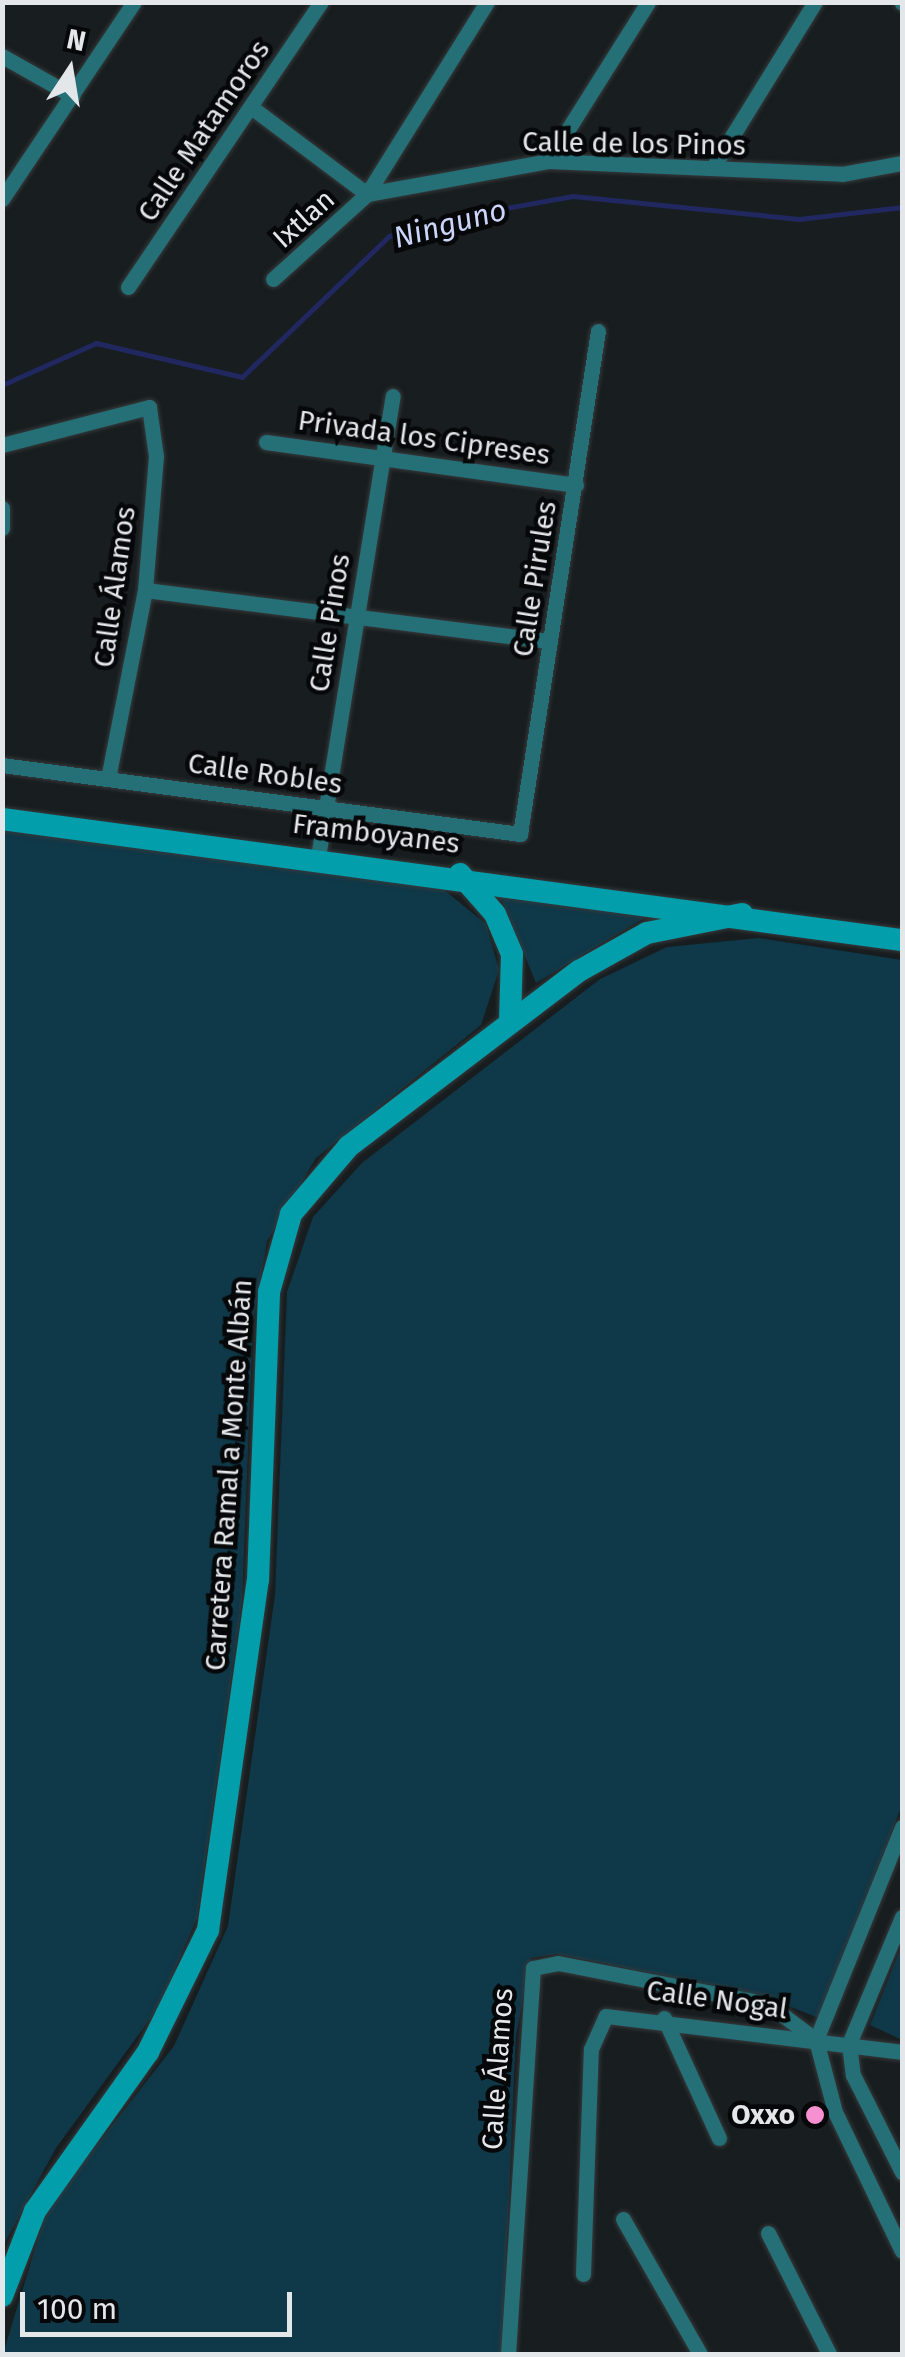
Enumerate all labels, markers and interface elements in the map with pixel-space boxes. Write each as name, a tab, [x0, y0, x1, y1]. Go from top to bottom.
north arrow	[20, 20, 120, 120]
text: N	[64, 22, 89, 58]
street label: Calle Matamoros	[131, 34, 277, 228]
street label: Calle de los Pinos	[522, 125, 746, 163]
street label: Ixtlan	[266, 183, 342, 255]
water label: Ninguno	[390, 192, 510, 256]
street label: Privada los Cipreses	[296, 404, 552, 472]
street label: Calle Pirules	[506, 499, 564, 659]
street label: Calle Álamos	[87, 504, 143, 670]
street label: Calle Pinos	[303, 552, 357, 694]
street label: Calle Robles	[186, 747, 344, 801]
street label: Framboyanes	[291, 807, 461, 861]
street label: Carretera Ramal a Monte Albán	[199, 1278, 259, 1672]
street label: Calle Nogal	[644, 1973, 790, 2027]
street label: Calle Álamos	[476, 1987, 520, 2151]
place label: Oxxo	[731, 2098, 795, 2132]
marker: Oxxo	[804, 2104, 826, 2126]
scale bar	[25, 2272, 298, 2334]
text: 100 m	[37, 2291, 117, 2327]

